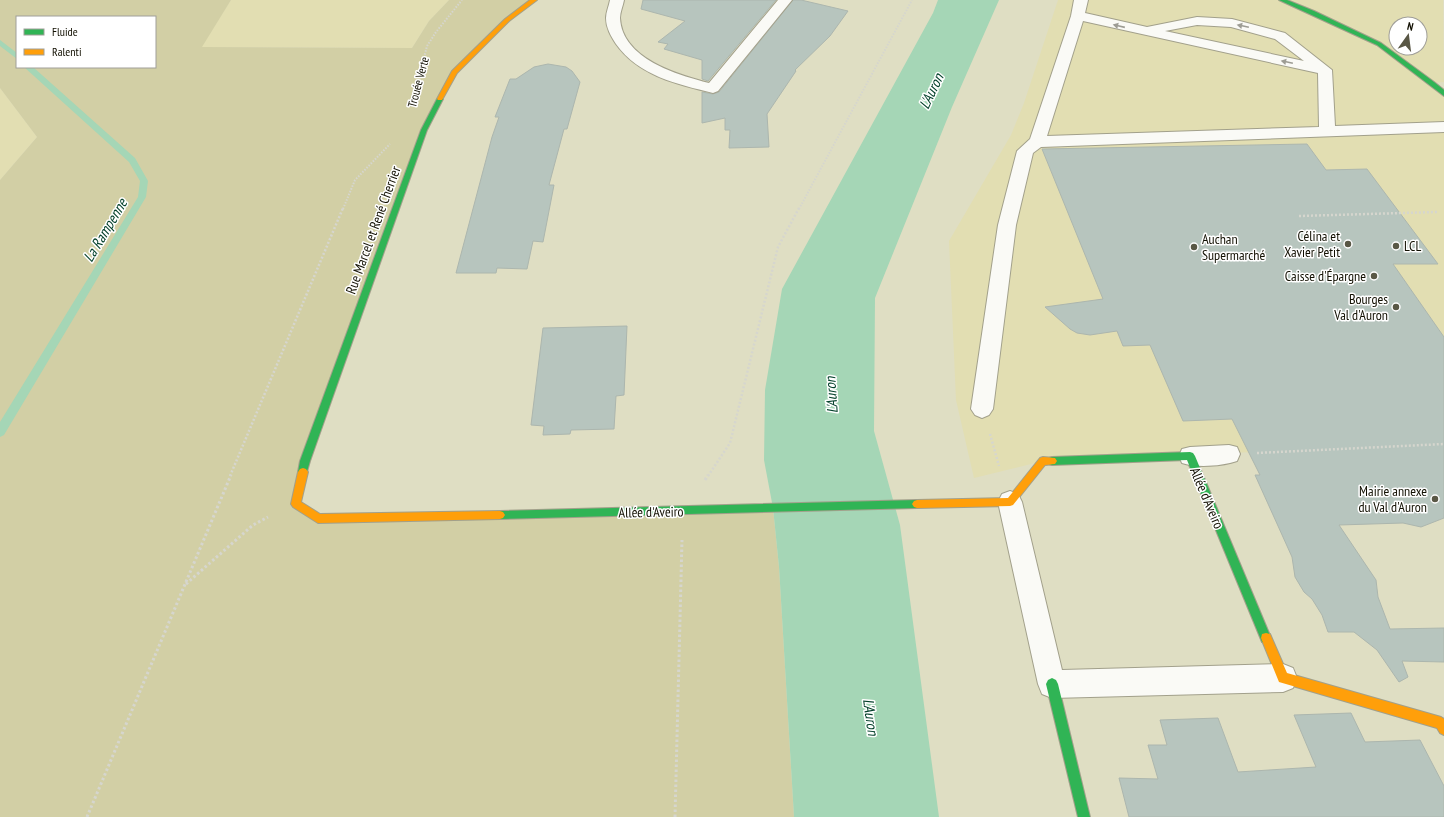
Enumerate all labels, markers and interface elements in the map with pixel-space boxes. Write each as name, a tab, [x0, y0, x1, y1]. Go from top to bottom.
legend	[16, 16, 156, 68]
north arrow	[1388, 16, 1428, 56]
text: N	[1406, 19, 1415, 34]
one-way arrow	[1113, 22, 1125, 28]
one-way arrow	[1237, 22, 1249, 28]
text: Fluide	[52, 24, 78, 39]
text: Ralenti	[52, 44, 81, 59]
street label: Trouée Verte	[404, 55, 432, 109]
one-way arrow	[1281, 59, 1294, 65]
water label: L'Auron	[914, 69, 948, 112]
street label: Rue Marcel et René Cherrier	[341, 163, 405, 296]
water label: La Rampenne	[79, 194, 132, 265]
place label: Célina et Xavier Petit	[1284, 227, 1340, 261]
place label: Auchan Supermarché	[1202, 230, 1265, 264]
place label: LCL	[1404, 237, 1421, 255]
marker: Célina et Xavier Petit	[1343, 239, 1353, 249]
marker: LCL	[1391, 241, 1401, 251]
marker: Auchan Supermarché	[1189, 242, 1199, 252]
place label: Caisse d'Épargne	[1285, 267, 1366, 285]
marker: Caisse d'Épargne	[1369, 271, 1379, 281]
place label: Bourges Val d'Auron	[1333, 290, 1388, 324]
marker: Bourges Val d'Auron	[1391, 302, 1401, 312]
water label: L'Auron	[820, 375, 842, 414]
street label: Allée d'Aveiro	[1186, 465, 1228, 531]
place label: Mairie annexe du Val d'Auron	[1359, 482, 1427, 516]
marker: Mairie annexe du Val d'Auron	[1430, 494, 1440, 504]
street label: Allée d'Aveiro	[618, 502, 684, 522]
water label: L'Auron	[859, 697, 883, 738]

